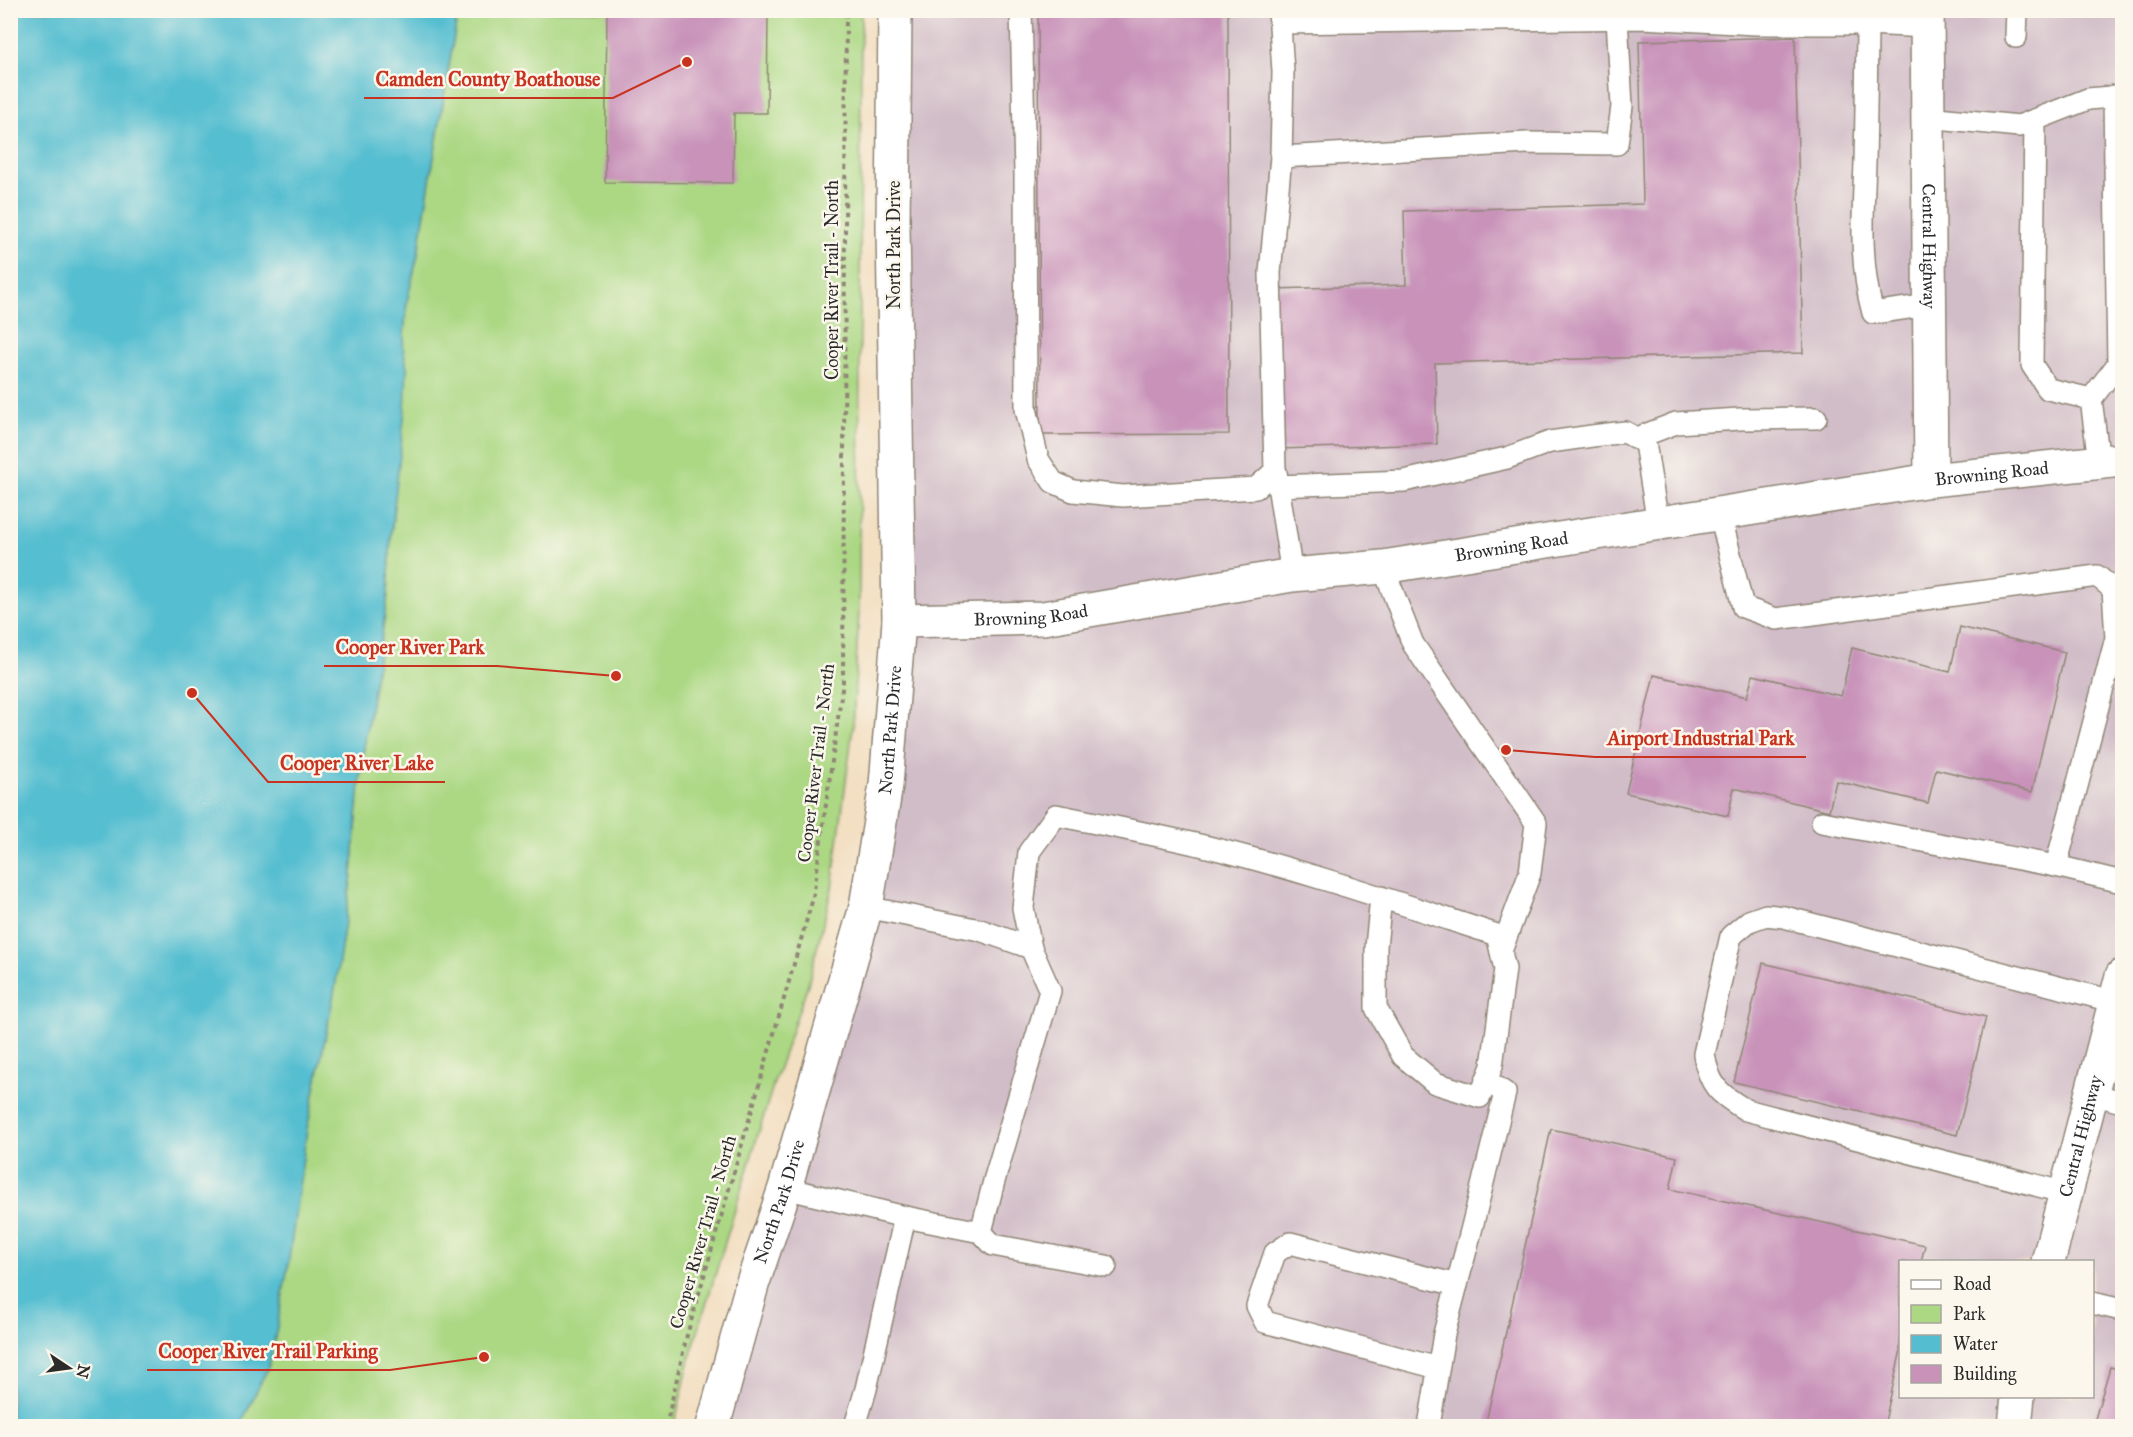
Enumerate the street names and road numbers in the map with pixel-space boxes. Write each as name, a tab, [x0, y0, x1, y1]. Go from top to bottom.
street label: Cooper River Trail - North	[821, 180, 843, 380]
street label: North Park Drive	[883, 180, 905, 310]
street label: Central Highway	[1917, 183, 1941, 309]
street label: Browning Road	[1934, 457, 2050, 491]
street label: Browning Road	[1453, 527, 1570, 566]
street label: Browning Road	[973, 599, 1089, 630]
street label: Cooper River Trail - North	[793, 662, 839, 864]
street label: North Park Drive	[874, 665, 906, 796]
street label: Central Highway	[2054, 1072, 2107, 1200]
street label: Cooper River Trail - North	[665, 1133, 741, 1331]
street label: North Park Drive	[749, 1137, 809, 1267]

